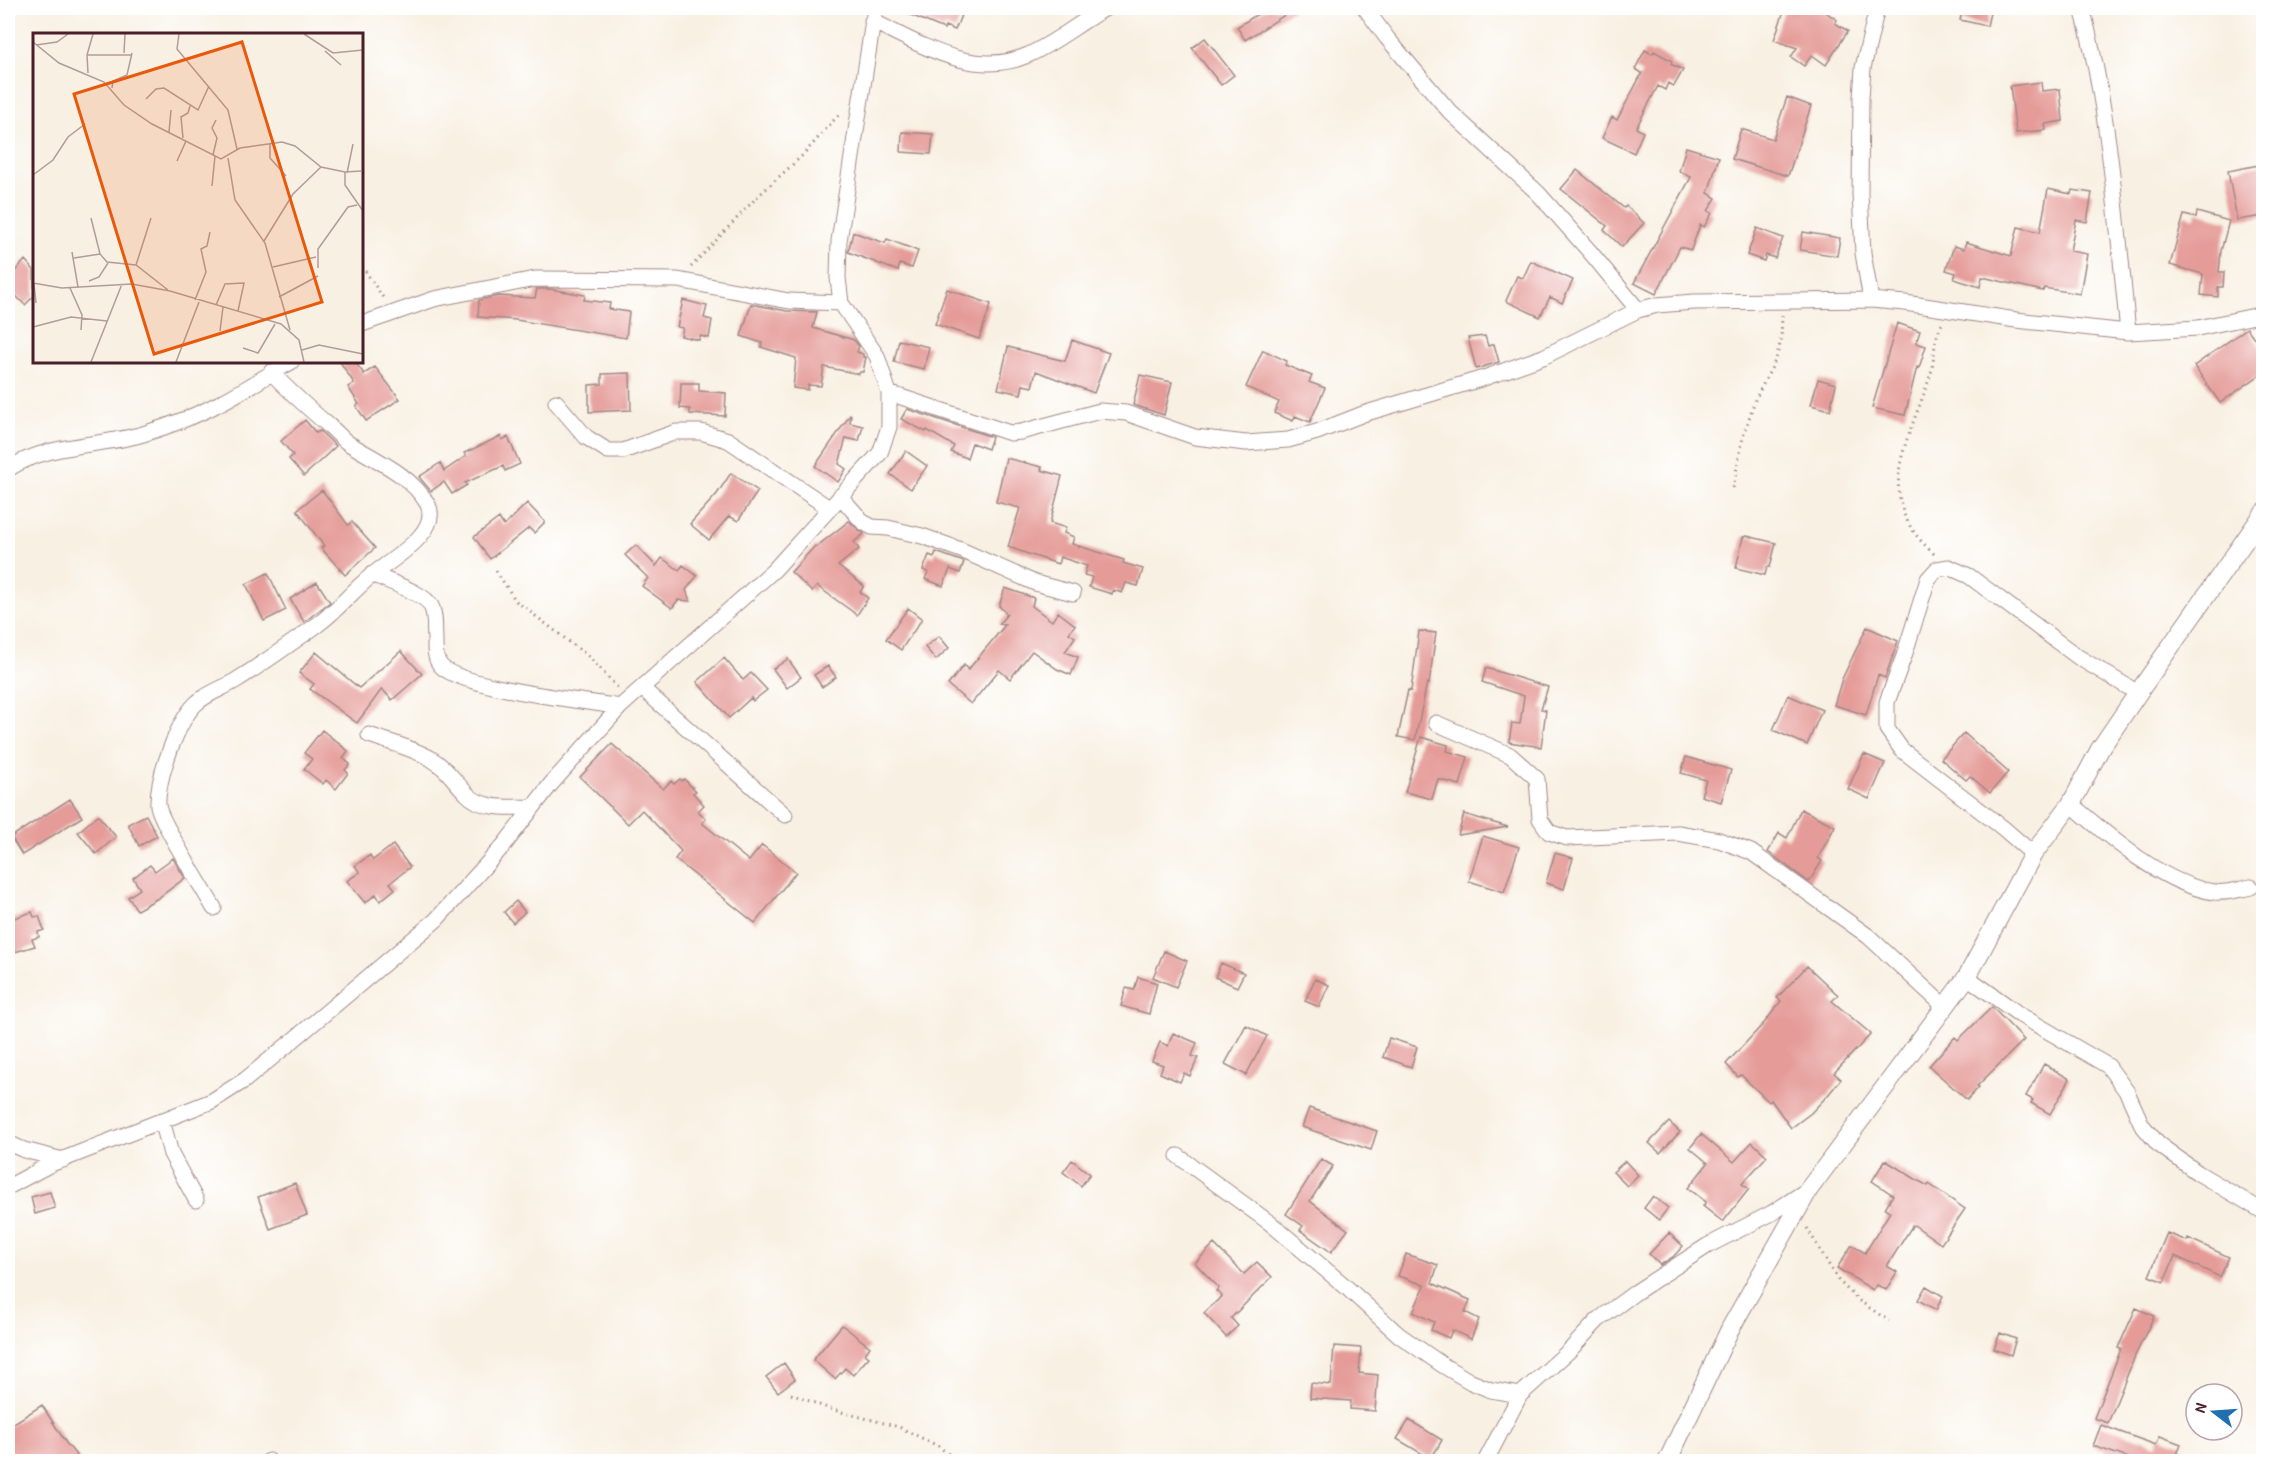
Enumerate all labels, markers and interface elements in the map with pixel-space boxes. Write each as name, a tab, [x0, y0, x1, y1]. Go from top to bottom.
inset map	[33, 33, 363, 363]
north arrow	[2184, 1382, 2244, 1442]
text: N	[2188, 1400, 2212, 1415]

